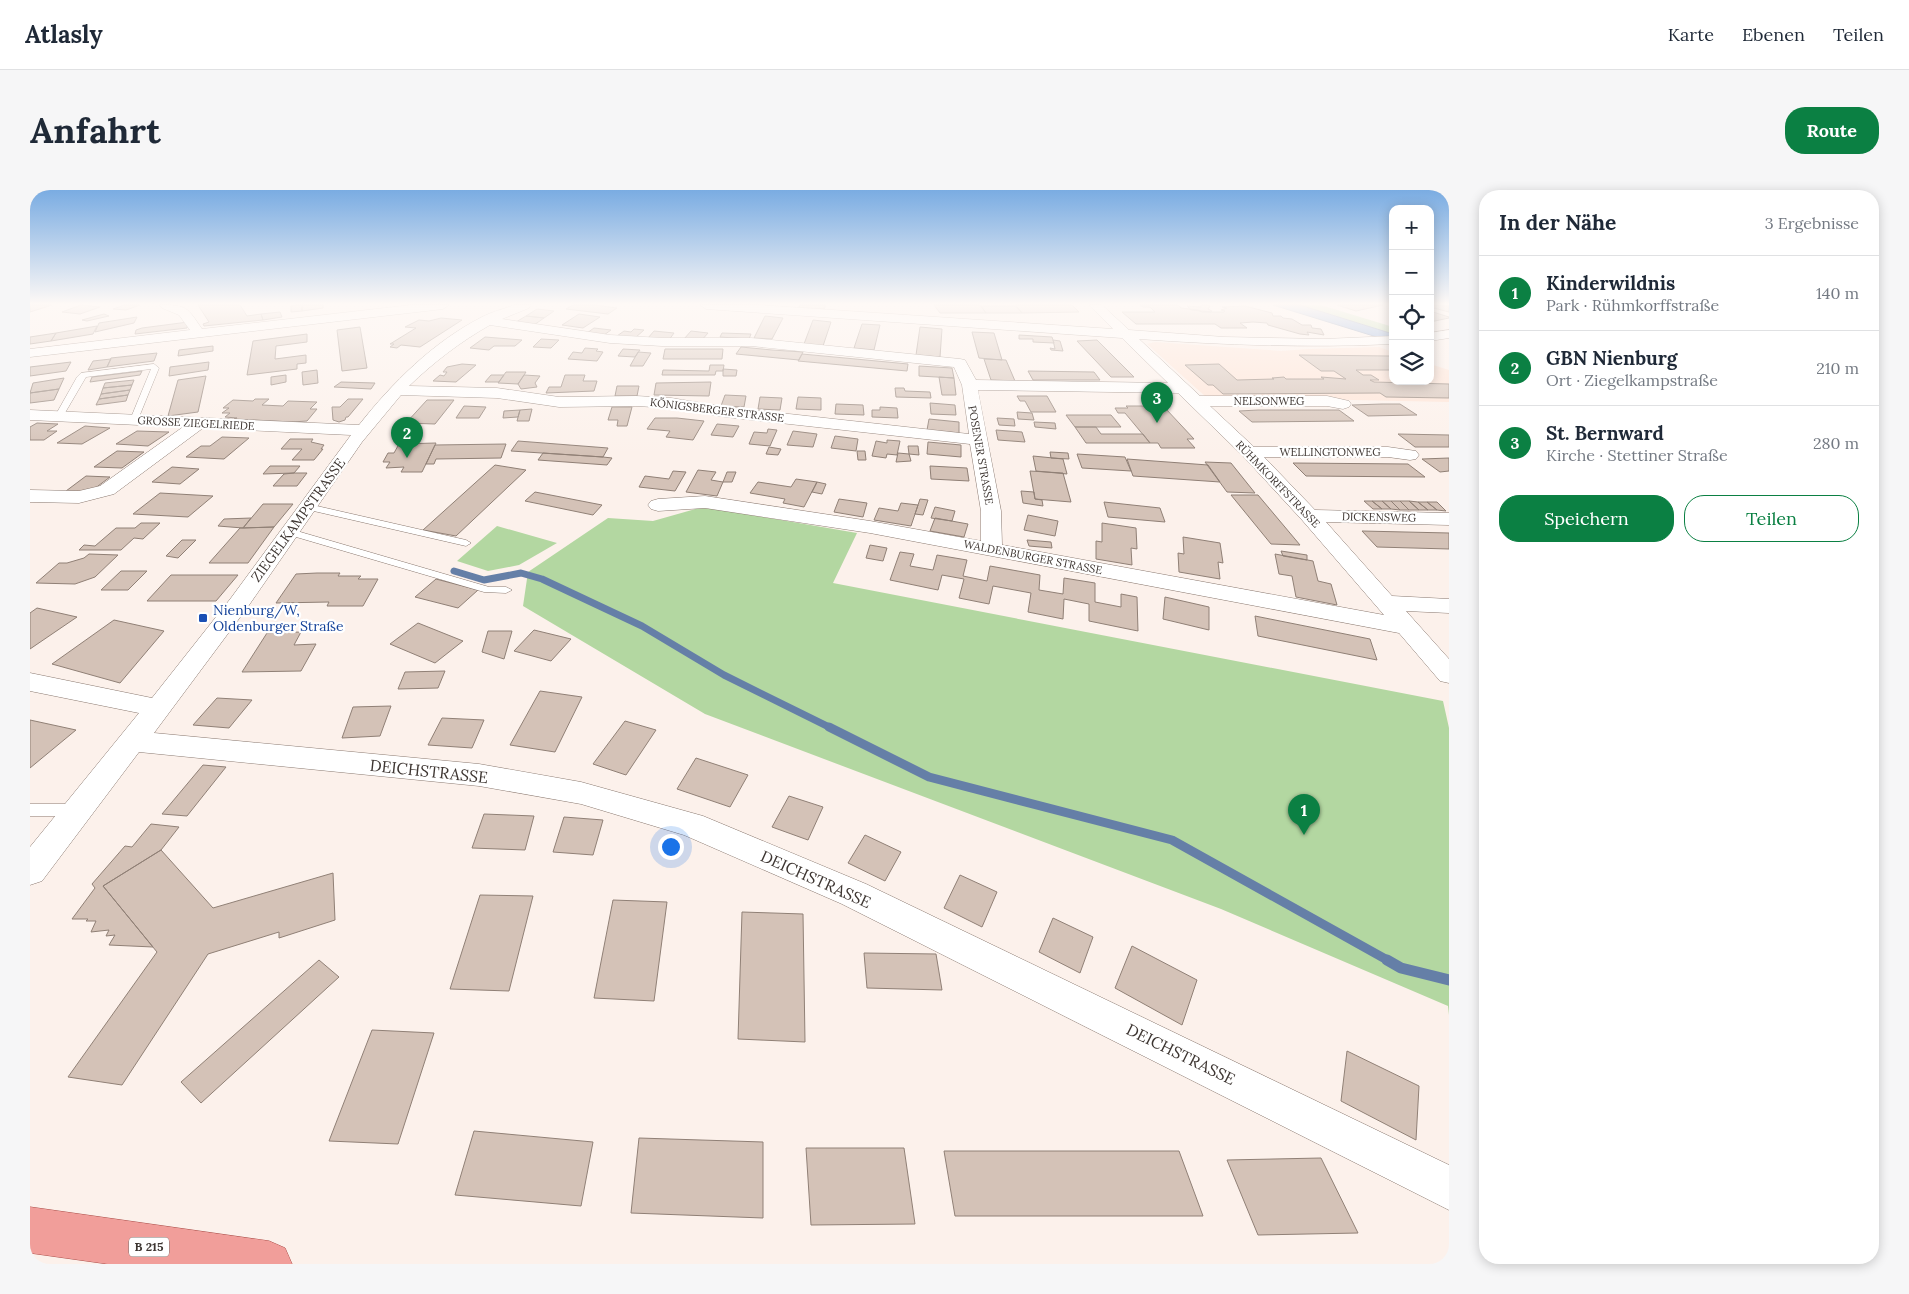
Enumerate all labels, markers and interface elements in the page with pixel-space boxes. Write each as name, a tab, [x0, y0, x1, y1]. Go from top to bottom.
text: Atlasly	[25, 19, 103, 50]
text: Karte	[1668, 23, 1714, 46]
text: Ebenen	[1742, 23, 1805, 46]
text: Teilen	[1833, 23, 1884, 46]
button: Route	[1785, 107, 1879, 154]
text: Anfahrt	[30, 108, 161, 153]
map controls	[1389, 205, 1434, 385]
button: +	[1389, 205, 1434, 250]
text: In der Nähe	[1499, 209, 1616, 236]
text: 3 Ergebnisse	[1765, 213, 1859, 233]
button: −	[1389, 250, 1434, 295]
text: Kinderwildnis	[1546, 271, 1675, 295]
text: 1	[1512, 283, 1518, 303]
text: 140 m	[1816, 283, 1859, 303]
button: locate	[1389, 295, 1434, 340]
text: Park · Rühmkorffstraße	[1546, 295, 1719, 315]
button: layers	[1389, 340, 1434, 385]
text: GBN Nienburg	[1546, 346, 1677, 370]
text: 2	[1511, 358, 1519, 378]
text: 210 m	[1816, 358, 1859, 378]
text: Ort · Ziegelkampstraße	[1546, 370, 1718, 390]
pin: 3	[1141, 382, 1173, 423]
street label: KÖNIGSBERGER STRASSE	[649, 394, 785, 425]
street label: NELSONWEG	[1234, 394, 1305, 408]
street label: POSENER STRASSE	[965, 404, 997, 506]
street label: GROSSE ZIEGELRIEDE	[137, 413, 255, 433]
pin: 2	[391, 417, 423, 458]
text: St. Bernward	[1546, 421, 1664, 445]
text: 3	[1511, 433, 1519, 453]
text: 280 m	[1813, 433, 1859, 453]
street label: RÜHMKORFFSTRASSE	[1233, 437, 1324, 531]
street label: WELLINGTONWEG	[1279, 445, 1381, 459]
text: Kirche · Stettiner Straße	[1546, 445, 1728, 465]
street label: ZIEGELKAMPSTRASSE	[247, 454, 349, 585]
button: Speichern	[1499, 495, 1674, 542]
button: Teilen	[1684, 495, 1859, 542]
street label: DICKENSWEG	[1342, 509, 1417, 525]
street label: WALDENBURGER STRASSE	[963, 537, 1104, 577]
place label: Nienburg/W, Oldenburger Straße	[213, 601, 344, 635]
marker: Nienburg/W, Oldenburger Straße	[197, 612, 209, 624]
street label: DEICHSTRASSE	[369, 755, 489, 787]
pin: 1	[1288, 794, 1320, 835]
your location	[658, 834, 684, 860]
street label: DEICHSTRASSE	[758, 846, 874, 912]
street label: DEICHSTRASSE	[1123, 1019, 1239, 1089]
road number: B 215	[129, 1238, 169, 1256]

